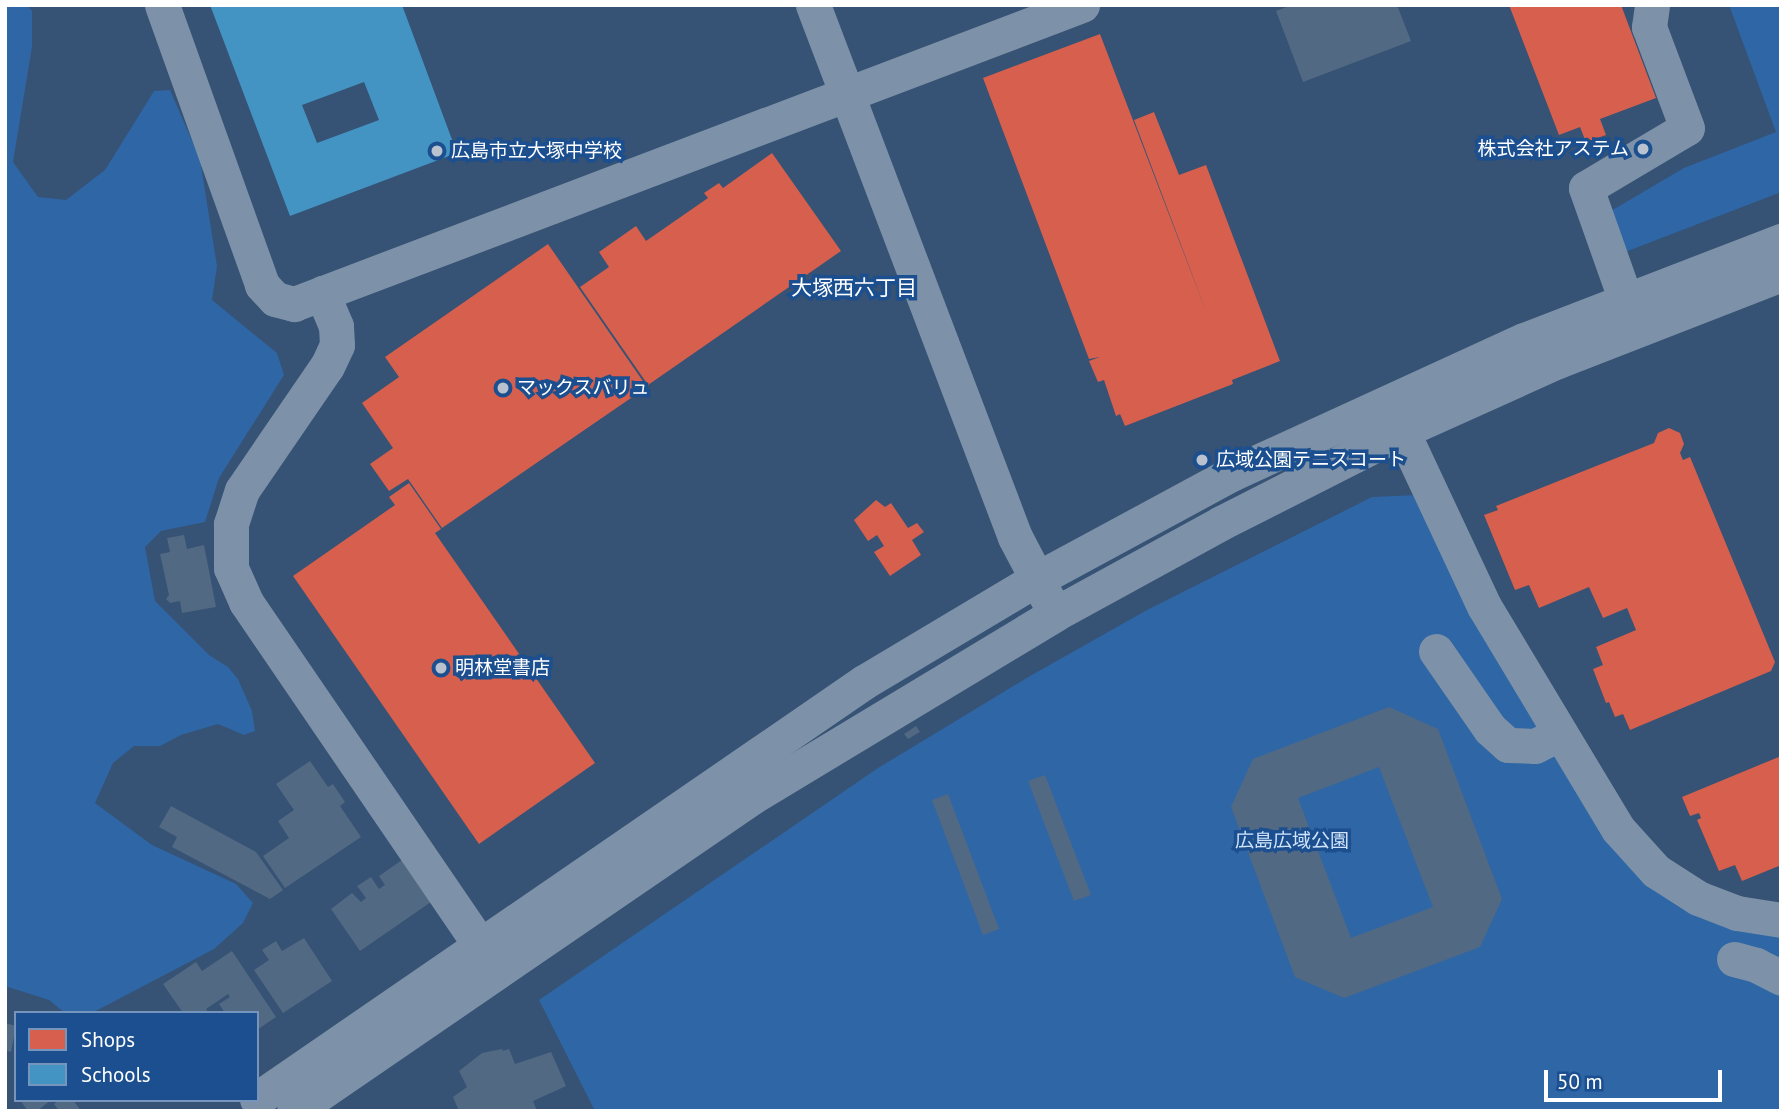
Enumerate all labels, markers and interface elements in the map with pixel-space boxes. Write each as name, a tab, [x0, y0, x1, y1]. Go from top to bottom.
place label: 株式会社アステム	[1477, 138, 1629, 160]
place label: 広島市立大塚中学校	[451, 140, 622, 162]
marker: 株式会社アステム	[1635, 141, 1651, 157]
marker: 広島市立大塚中学校	[429, 143, 445, 159]
district label: 大塚西六丁目	[791, 275, 917, 301]
place label: マックスバリュ	[517, 377, 650, 399]
marker: マックスバリュ	[495, 380, 511, 396]
place label: 広域公園テニスコート	[1216, 449, 1406, 471]
marker: 広域公園テニスコート	[1194, 452, 1210, 468]
place label: 明林堂書店	[455, 657, 550, 679]
marker: 明林堂書店	[433, 660, 449, 676]
park label: 広島広域公園	[1235, 830, 1349, 852]
legend	[14, 1011, 259, 1102]
text: Shops	[81, 1026, 135, 1053]
scale bar	[1548, 1056, 1726, 1100]
text: Schools	[81, 1061, 151, 1088]
text: 50 m	[1557, 1068, 1603, 1095]

